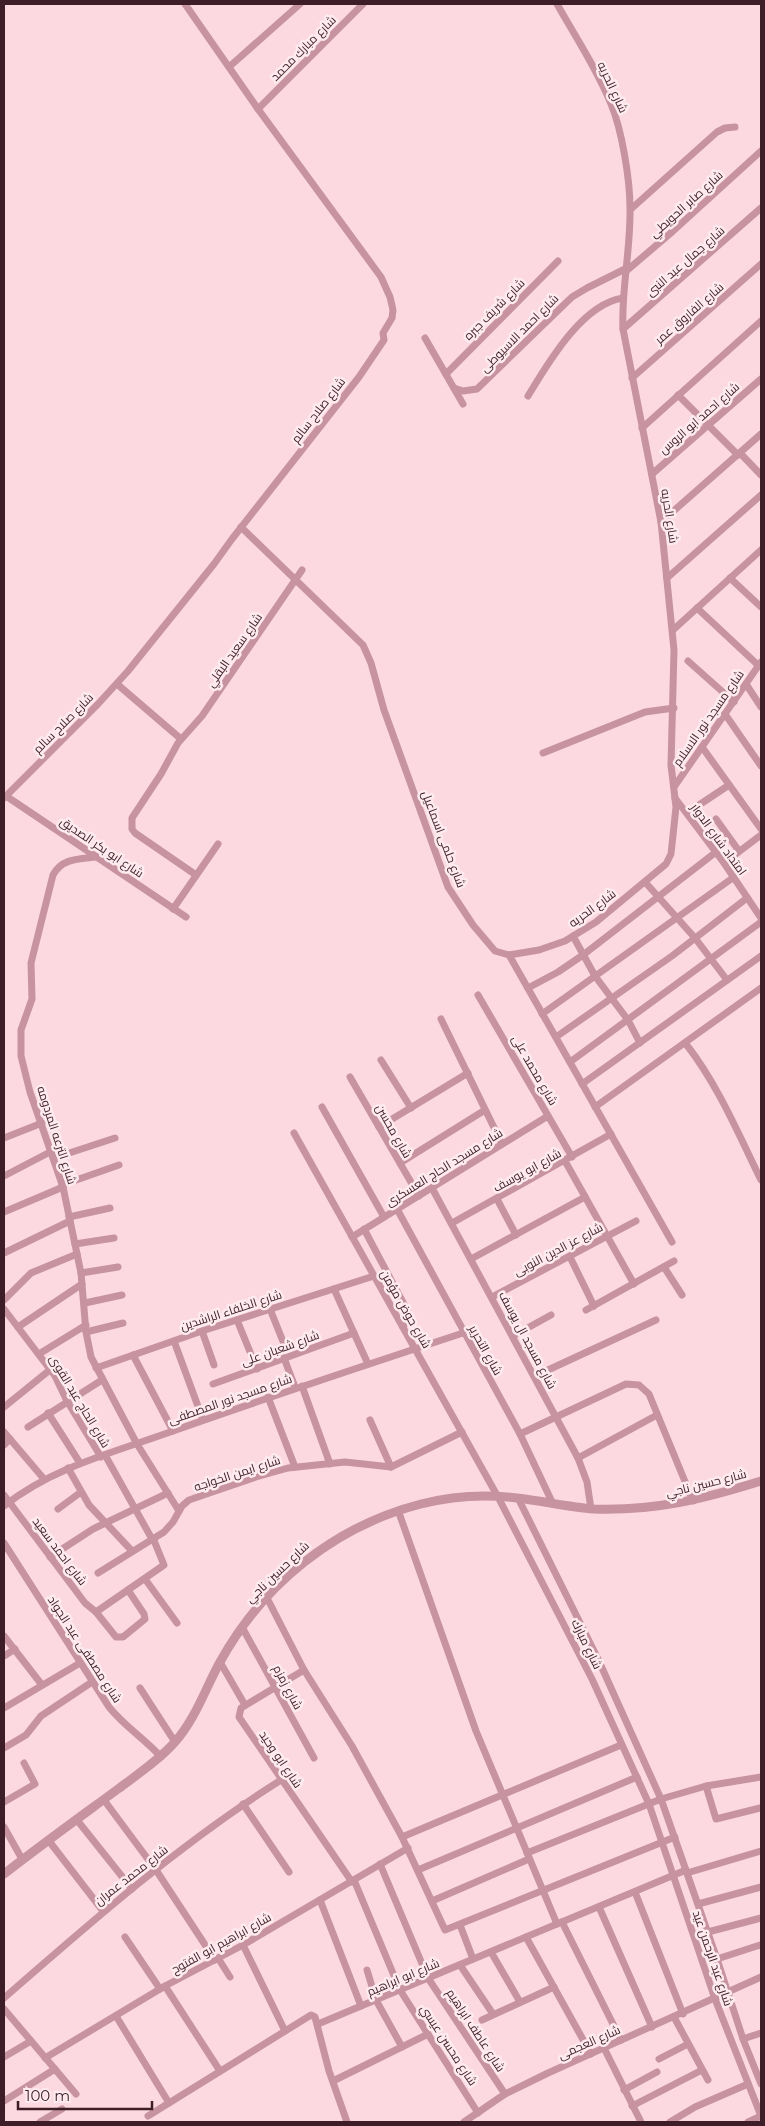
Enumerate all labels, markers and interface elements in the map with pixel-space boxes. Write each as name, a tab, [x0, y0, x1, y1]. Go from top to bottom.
street label: شارع مبارك محمد	[267, 12, 340, 85]
street label: شارع الحريه	[594, 59, 631, 116]
street label: شارع صابر الحويطي	[646, 167, 728, 243]
street label: شارع جمال عبد النبى	[643, 223, 728, 300]
street label: شارع شريف جبره	[460, 275, 529, 343]
street label: شارع الفاروق عمر	[651, 279, 727, 348]
street label: شارع احمد الاسيوطى	[477, 291, 562, 376]
street label: شارع صلاح سالم	[288, 374, 349, 446]
street label: شارع احمد ابو الروس	[656, 379, 743, 458]
street label: شارع الحريه	[657, 488, 682, 544]
street label: شارع سعيد البقلي	[203, 610, 268, 692]
street label: شارع مسجد نور الاسلام	[669, 667, 748, 770]
street label: شارع صلاح سالم	[30, 690, 97, 757]
street label: شارع حلمى اسماعيل	[418, 789, 469, 890]
street label: امتداد شارع الدوار	[686, 799, 750, 879]
street label: شارع ابو بكر الصديق	[57, 813, 147, 881]
street label: شارع الحريه	[565, 886, 619, 931]
street label: شارع محمد على	[508, 1032, 561, 1108]
street label: شارع الترعه المردومه	[33, 1084, 80, 1186]
street label: شارع محسن	[372, 1101, 415, 1161]
street label: شارع مسجد الحاج العسكرى	[383, 1125, 506, 1210]
street label: شارع ابو يوسف	[490, 1145, 564, 1196]
street label: شارع عز الدين النوبى	[511, 1219, 606, 1280]
street label: شارع حوض مؤمن	[377, 1267, 435, 1351]
street label: شارع الخلفاء الراشدين	[178, 1286, 284, 1334]
street label: شارع مسجد ال يوسف	[495, 1289, 560, 1392]
street label: شارع التحرير	[465, 1321, 506, 1378]
street label: شارع شعبان على	[239, 1327, 321, 1370]
street label: شارع الحاج عبد القوى	[45, 1352, 114, 1451]
street label: شارع مسجد نور المصطفى	[166, 1371, 294, 1428]
street label: شارع ايمن الخواجه	[192, 1452, 282, 1495]
street label: شارع حسين ناجي	[664, 1466, 749, 1503]
street label: شارع احمد سعيد	[29, 1514, 91, 1589]
street label: شارع حسين ناجي	[242, 1538, 314, 1608]
street label: شارع مصطفى عبد الجواد	[44, 1593, 125, 1706]
street label: شارع مبارك	[568, 1617, 606, 1672]
street label: شارع زمزم	[269, 1662, 306, 1712]
street label: شارع ابو وحيد	[255, 1727, 306, 1791]
street label: شارع محمد عمران	[91, 1842, 171, 1909]
street label: شارع عبد الرحمن عيد	[689, 1908, 736, 2008]
street label: شارع ابراهيم ابو الفتوح	[168, 1909, 274, 1978]
street label: شارع ابو ابراهيم	[365, 1955, 442, 2000]
street label: شارع عاطف ابراهيم	[443, 1986, 508, 2075]
street label: شارع محسن عيسي	[415, 2002, 481, 2090]
street label: شارع العجمى	[556, 2022, 623, 2063]
scale bar	[18, 2078, 151, 2110]
text: 100 m	[25, 2086, 70, 2105]

